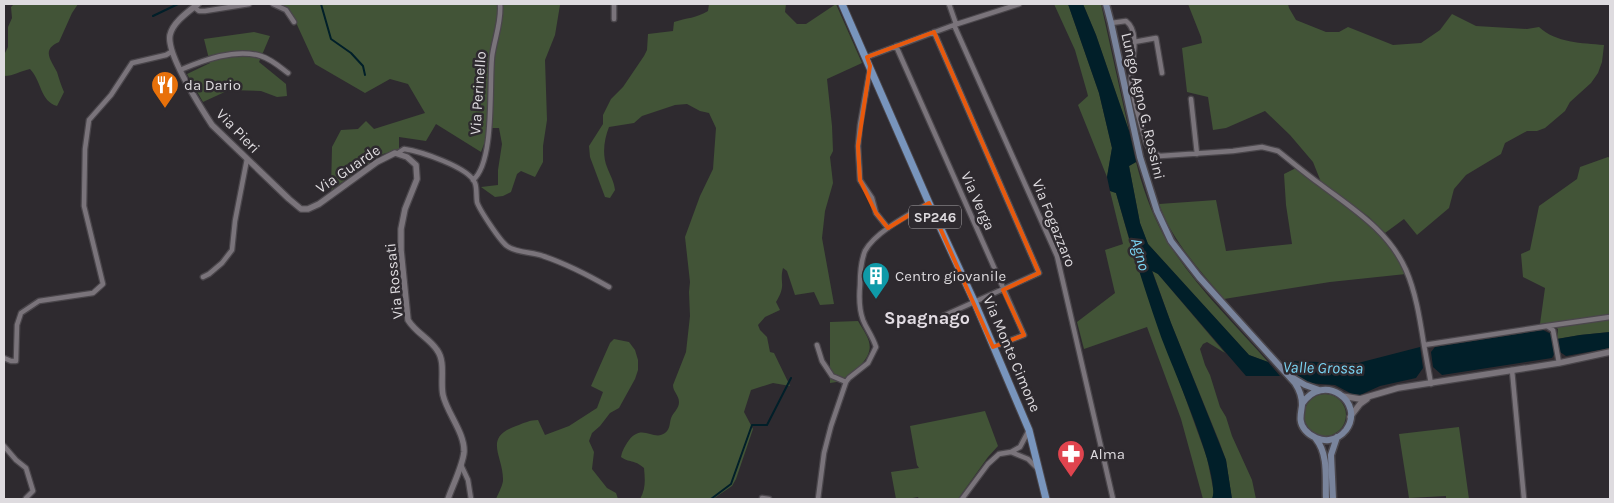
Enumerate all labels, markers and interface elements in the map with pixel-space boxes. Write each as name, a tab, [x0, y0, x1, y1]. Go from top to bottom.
street label: Lungo Agno G. Rossini	[1117, 31, 1169, 181]
street label: Via Perinello	[466, 50, 490, 136]
restaurant icon: da Dario	[150, 70, 180, 109]
place label: da Dario	[184, 76, 241, 94]
street label: Via Pieri	[212, 105, 264, 157]
street label: Via Guarde	[312, 141, 384, 197]
street label: Via Verga	[957, 169, 999, 233]
street label: Via Fogazzaro	[1028, 176, 1080, 270]
road number: SP246	[909, 206, 961, 228]
water label: Agno	[1127, 236, 1154, 273]
street label: Via Rossati	[381, 242, 407, 320]
building icon: Centro giovanile	[861, 261, 891, 300]
place label: Centro giovanile	[895, 267, 1006, 285]
street label: Via Monte Cimone	[979, 293, 1045, 415]
district label: Spagnago	[884, 307, 970, 329]
water label: Valle Grossa	[1283, 357, 1363, 378]
pharmacy icon: Alma	[1056, 439, 1086, 478]
place label: Alma	[1090, 445, 1125, 463]

